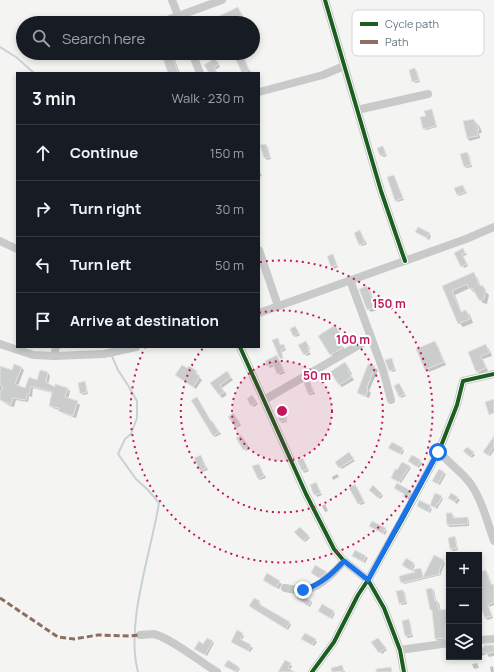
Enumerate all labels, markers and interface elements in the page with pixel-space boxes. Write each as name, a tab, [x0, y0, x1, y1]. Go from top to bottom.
legend	[352, 10, 484, 56]
search box	[16, 16, 260, 60]
text: Cycle path	[385, 16, 439, 31]
icon: search	[30, 27, 52, 49]
text: Search here	[62, 28, 145, 49]
text: Path	[385, 34, 408, 49]
text: 3 min	[32, 87, 76, 110]
text: Walk · 230 m	[171, 89, 244, 107]
icon: ahead	[32, 142, 54, 164]
text: Continue	[70, 142, 138, 163]
text: 150 m	[210, 144, 244, 162]
icon: right	[32, 198, 54, 220]
text: Turn right	[70, 198, 141, 219]
text: 30 m	[215, 200, 244, 218]
icon: left	[32, 254, 54, 276]
text: Turn left	[70, 254, 132, 275]
text: 50 m	[215, 256, 244, 274]
text: 150 m	[372, 295, 406, 312]
icon: arrive	[32, 310, 54, 332]
text: Arrive at destination	[70, 310, 219, 331]
text: 100 m	[336, 331, 370, 348]
text: 50 m	[303, 367, 331, 384]
centre of rings	[275, 404, 289, 418]
route start	[429, 443, 447, 461]
map controls	[446, 552, 482, 660]
button: +	[446, 552, 482, 588]
route end	[294, 581, 312, 599]
button: −	[446, 588, 482, 624]
button: layers	[446, 624, 482, 660]

